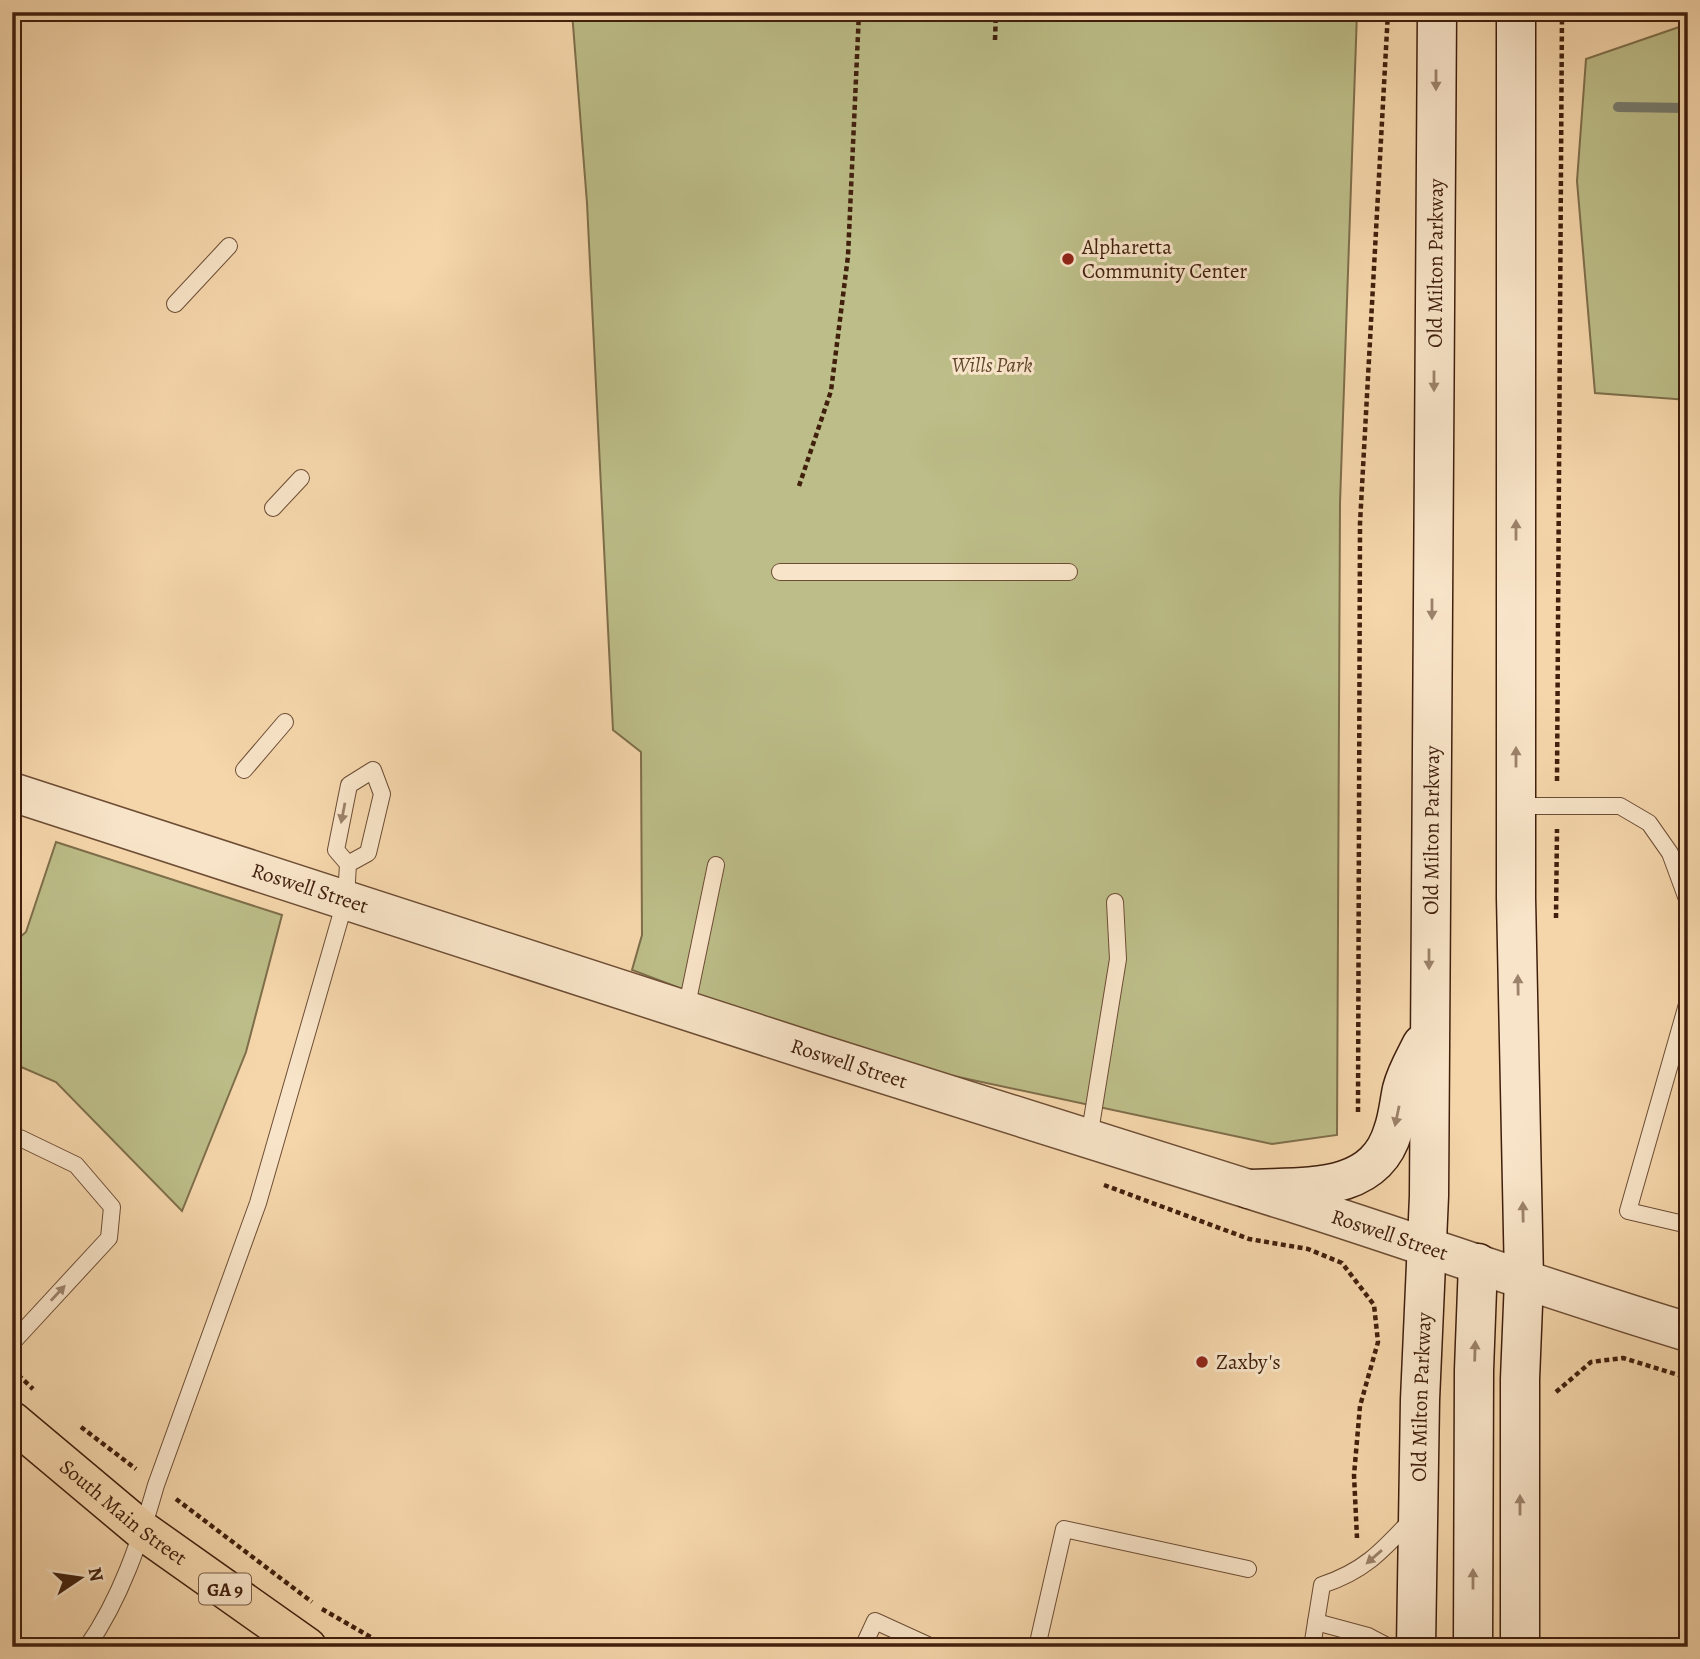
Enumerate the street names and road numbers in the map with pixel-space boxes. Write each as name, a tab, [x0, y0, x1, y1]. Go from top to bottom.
street label: Old Milton Parkway	[1421, 178, 1450, 348]
street label: Old Milton Parkway	[1417, 745, 1446, 915]
street label: Roswell Street	[248, 856, 372, 920]
street label: Roswell Street	[787, 1031, 911, 1095]
street label: Roswell Street	[1328, 1202, 1452, 1267]
street label: Old Milton Parkway	[1405, 1311, 1438, 1482]
street label: South Main Street	[54, 1453, 193, 1572]
road number: GA 9	[199, 1574, 251, 1604]

